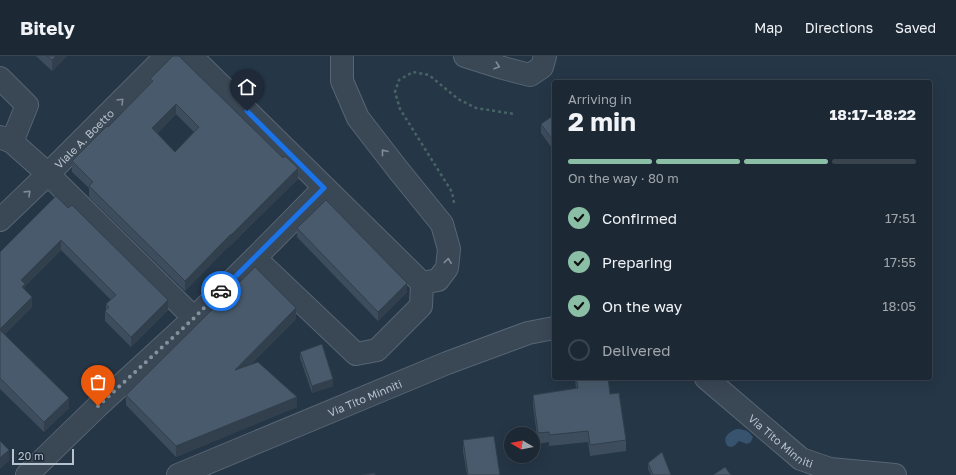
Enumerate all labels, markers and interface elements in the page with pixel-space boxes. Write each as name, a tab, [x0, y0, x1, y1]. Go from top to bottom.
text: Bitely	[20, 16, 75, 39]
text: Map	[754, 19, 783, 36]
text: Directions	[805, 19, 873, 36]
text: Saved	[895, 19, 936, 36]
one-way arrow	[493, 62, 500, 70]
pin	[230, 70, 264, 111]
icon: home	[236, 76, 258, 98]
text: Arriving in	[568, 91, 632, 107]
one-way arrow	[116, 99, 123, 106]
text: 18:17–18:22	[830, 105, 916, 123]
street label: Viale A. Boetto	[51, 106, 116, 171]
text: 2 min	[568, 106, 636, 137]
one-way arrow	[382, 150, 389, 157]
text: On the way · 80 m	[568, 170, 679, 186]
one-way arrow	[23, 190, 31, 198]
icon: check	[568, 207, 590, 229]
text: Confirmed	[602, 209, 677, 227]
text: 17:51	[885, 210, 916, 226]
icon: check	[568, 251, 590, 273]
text: Preparing	[602, 253, 672, 271]
text: 17:55	[884, 254, 916, 270]
one-way arrow	[443, 258, 452, 264]
courier	[201, 271, 241, 311]
icon: car	[210, 280, 232, 302]
icon: check	[568, 295, 590, 317]
text: On the way	[602, 297, 682, 315]
text: 18:05	[882, 298, 916, 314]
text: Delivered	[602, 341, 670, 359]
pin	[81, 365, 115, 406]
icon: bag	[87, 371, 109, 393]
street label: Via Tito Minniti	[325, 376, 404, 419]
street label: Via Tito Minniti	[746, 411, 815, 469]
north arrow	[504, 427, 540, 463]
map controls	[504, 427, 540, 463]
scale bar	[12, 447, 74, 466]
text: 20 m	[18, 449, 44, 462]

